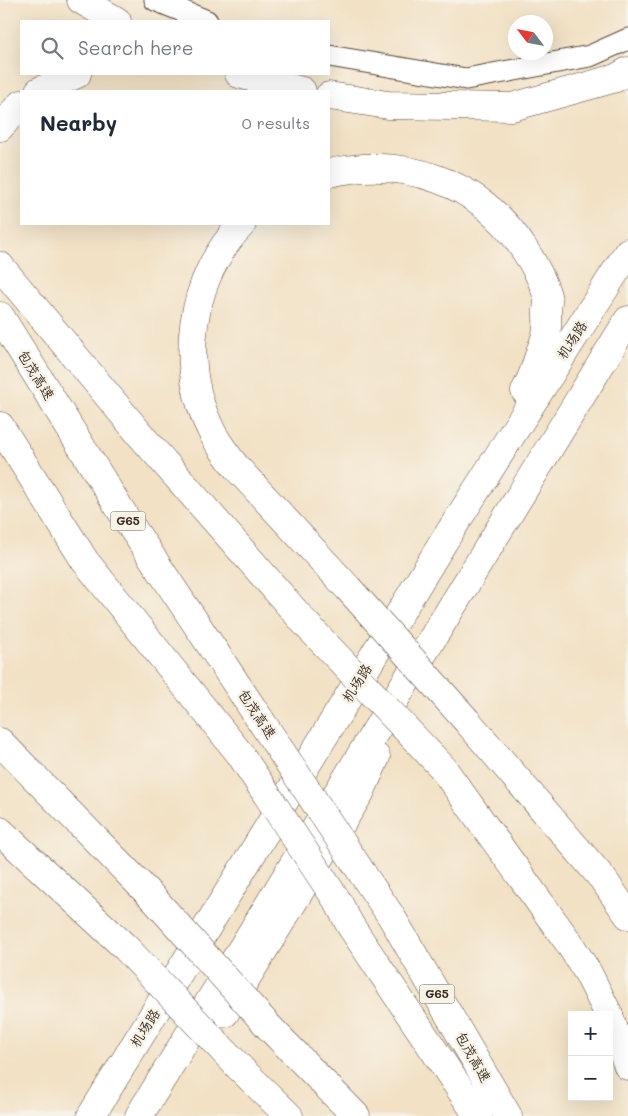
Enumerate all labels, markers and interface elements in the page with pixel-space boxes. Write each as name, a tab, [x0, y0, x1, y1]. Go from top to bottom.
north arrow	[508, 15, 553, 60]
search box	[20, 20, 330, 75]
icon: search	[38, 34, 66, 62]
text: Search here	[78, 35, 194, 60]
text: Nearby	[40, 109, 117, 136]
text: 0 results	[242, 112, 310, 133]
street label: 机场路	[552, 317, 591, 363]
street label: 包茂高速	[14, 346, 59, 404]
road number: G65	[110, 512, 146, 530]
street label: 机场路	[337, 660, 376, 706]
street label: 包茂高速	[234, 685, 281, 742]
road number: G65	[420, 984, 454, 1004]
street label: 机场路	[125, 1005, 164, 1051]
map controls	[568, 1011, 613, 1101]
button: +	[568, 1011, 613, 1056]
street label: 包茂高速	[451, 1028, 496, 1086]
button: −	[568, 1056, 613, 1101]

